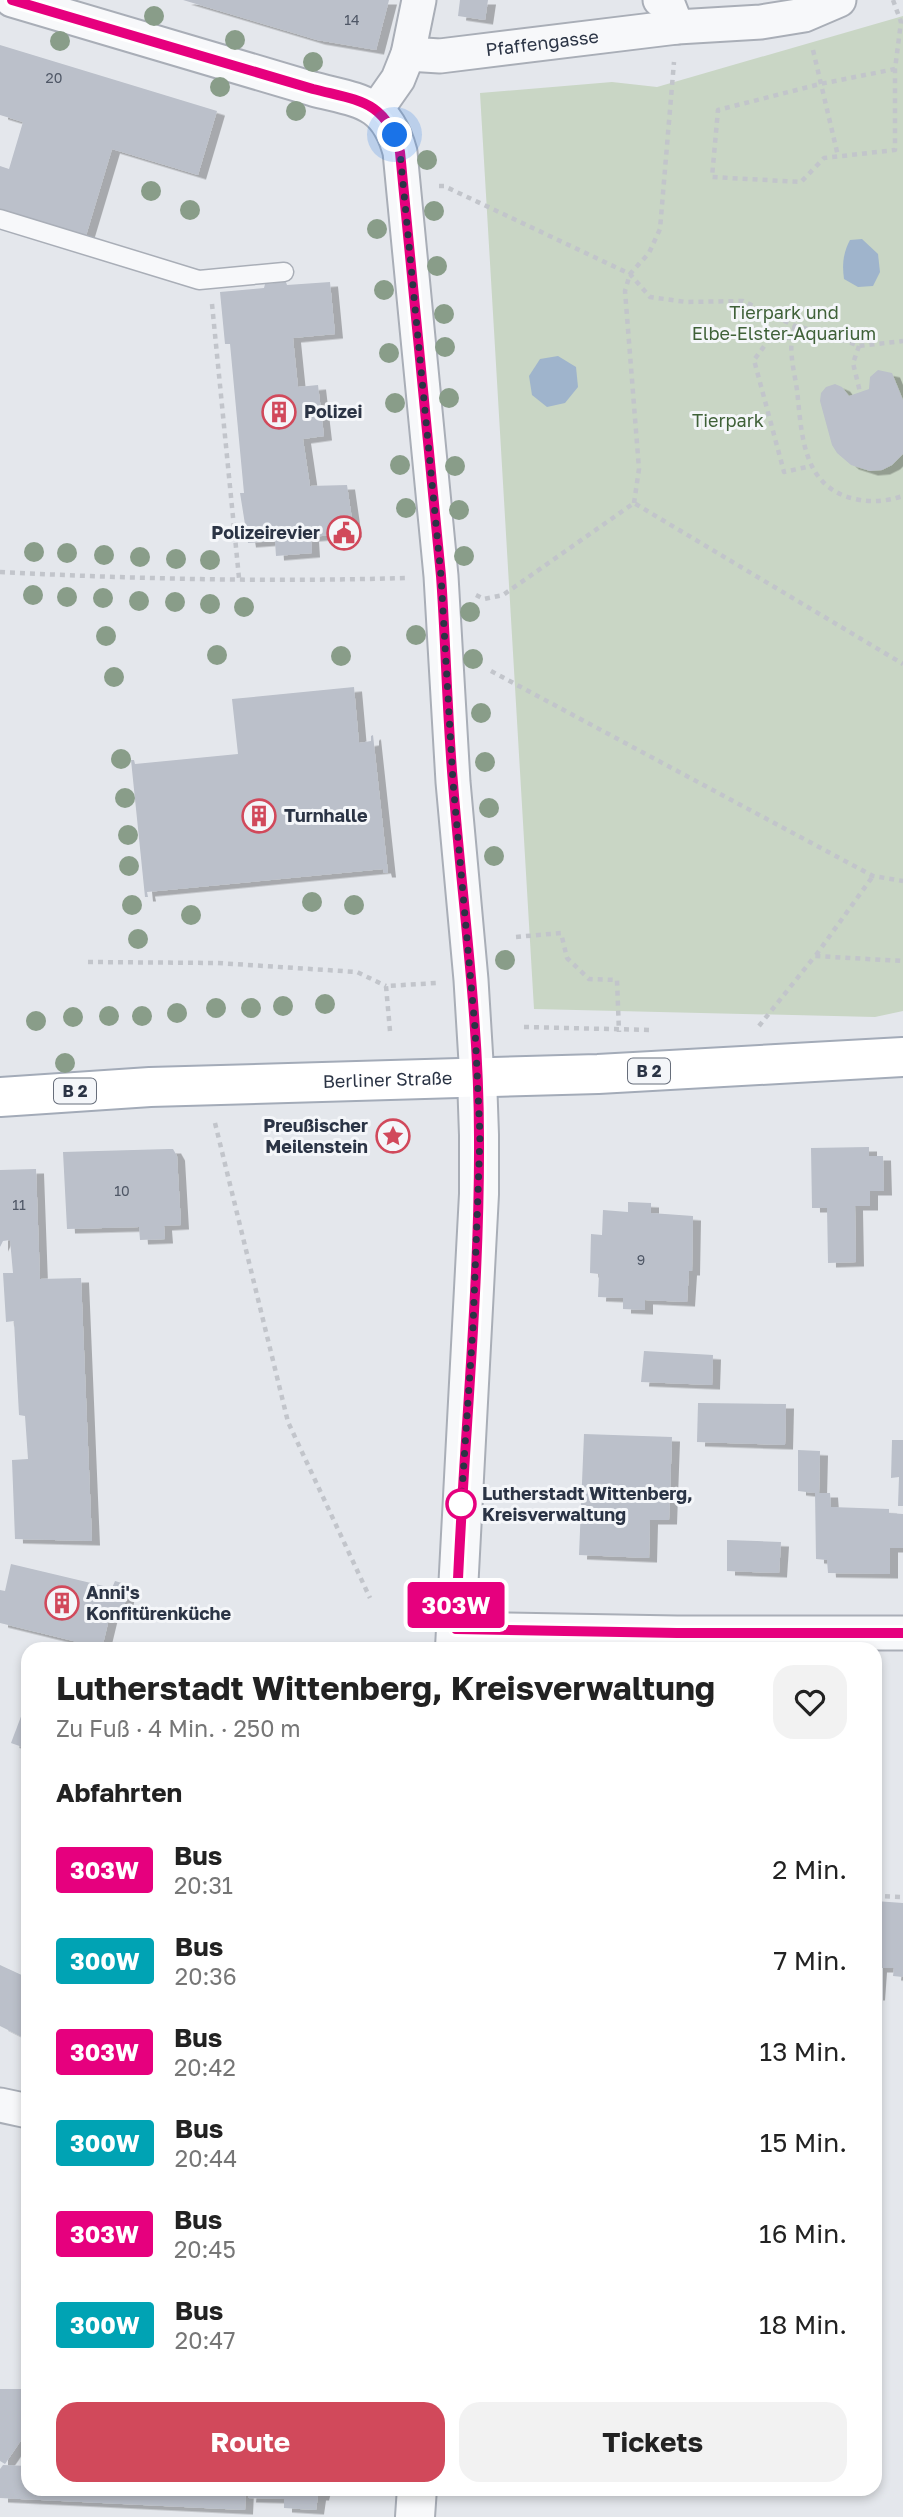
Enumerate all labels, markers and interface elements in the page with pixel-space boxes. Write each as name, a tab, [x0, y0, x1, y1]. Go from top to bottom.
house number: 14	[344, 11, 360, 28]
street label: Pfaffengasse	[484, 25, 600, 60]
house number: 20	[46, 69, 62, 86]
your location	[377, 117, 412, 152]
park label: Tierpark und Elbe-Elster-Aquarium	[692, 301, 876, 344]
building icon: Polizei	[260, 393, 298, 431]
place label: Polizei	[304, 400, 362, 422]
park label: Tierpark	[692, 409, 764, 431]
public building icon: Polizeirevier	[325, 514, 363, 552]
place label: Polizeirevier	[211, 521, 320, 543]
building icon: Turnhalle	[240, 797, 278, 835]
place label: Turnhalle	[284, 804, 368, 826]
road number: B 2	[628, 1058, 670, 1084]
street label: Berliner Straße	[322, 1066, 453, 1092]
road number: B 2	[54, 1078, 96, 1104]
place label: Preußischer Meilenstein	[263, 1114, 368, 1157]
place icon: Preußischer Meilenstein	[374, 1117, 412, 1155]
house number: 10	[114, 1182, 130, 1199]
house number: 11	[12, 1196, 26, 1213]
house number: 9	[637, 1251, 645, 1268]
place label: Lutherstadt Wittenberg, Kreisverwaltung	[482, 1482, 693, 1525]
marker: Lutherstadt Wittenberg, Kreisverwaltung	[446, 1489, 476, 1519]
place label: Anni's Konfitürenküche	[86, 1581, 231, 1624]
line badge: 303W	[407, 1582, 505, 1628]
building icon: Anni's Konfitürenküche	[43, 1584, 81, 1622]
text: 303W	[422, 1590, 490, 1619]
button: heart	[773, 1665, 847, 1739]
text: Lutherstadt Wittenberg, Kreisverwaltung	[56, 1668, 715, 1707]
text: Zu Fuß · 4 Min. · 250 m	[56, 1714, 301, 1742]
text: Abfahrten	[56, 1777, 182, 1808]
text: Bus	[174, 1840, 222, 1871]
text: 2 Min.	[772, 1854, 847, 1885]
text: 303W	[70, 1855, 139, 1884]
text: 20:31	[174, 1871, 233, 1899]
text: Bus	[175, 1931, 223, 1962]
text: 7 Min.	[774, 1945, 847, 1976]
text: 300W	[70, 1946, 140, 1975]
text: 20:36	[175, 1962, 237, 1990]
text: Bus	[174, 2022, 222, 2053]
text: 13 Min.	[760, 2036, 847, 2067]
text: 303W	[70, 2037, 139, 2066]
text: 20:42	[174, 2053, 236, 2081]
text: Bus	[175, 2113, 223, 2144]
text: 15 Min.	[760, 2127, 847, 2158]
text: 300W	[70, 2128, 140, 2157]
text: 20:44	[175, 2144, 237, 2172]
text: Bus	[174, 2204, 222, 2235]
text: 16 Min.	[759, 2218, 847, 2249]
text: 303W	[70, 2219, 139, 2248]
text: 20:45	[174, 2235, 236, 2263]
text: Bus	[175, 2295, 223, 2326]
text: 18 Min.	[759, 2309, 847, 2340]
text: 300W	[70, 2310, 140, 2339]
text: 20:47	[175, 2326, 236, 2354]
button: Route	[56, 2402, 445, 2482]
button: Tickets	[459, 2402, 847, 2482]

